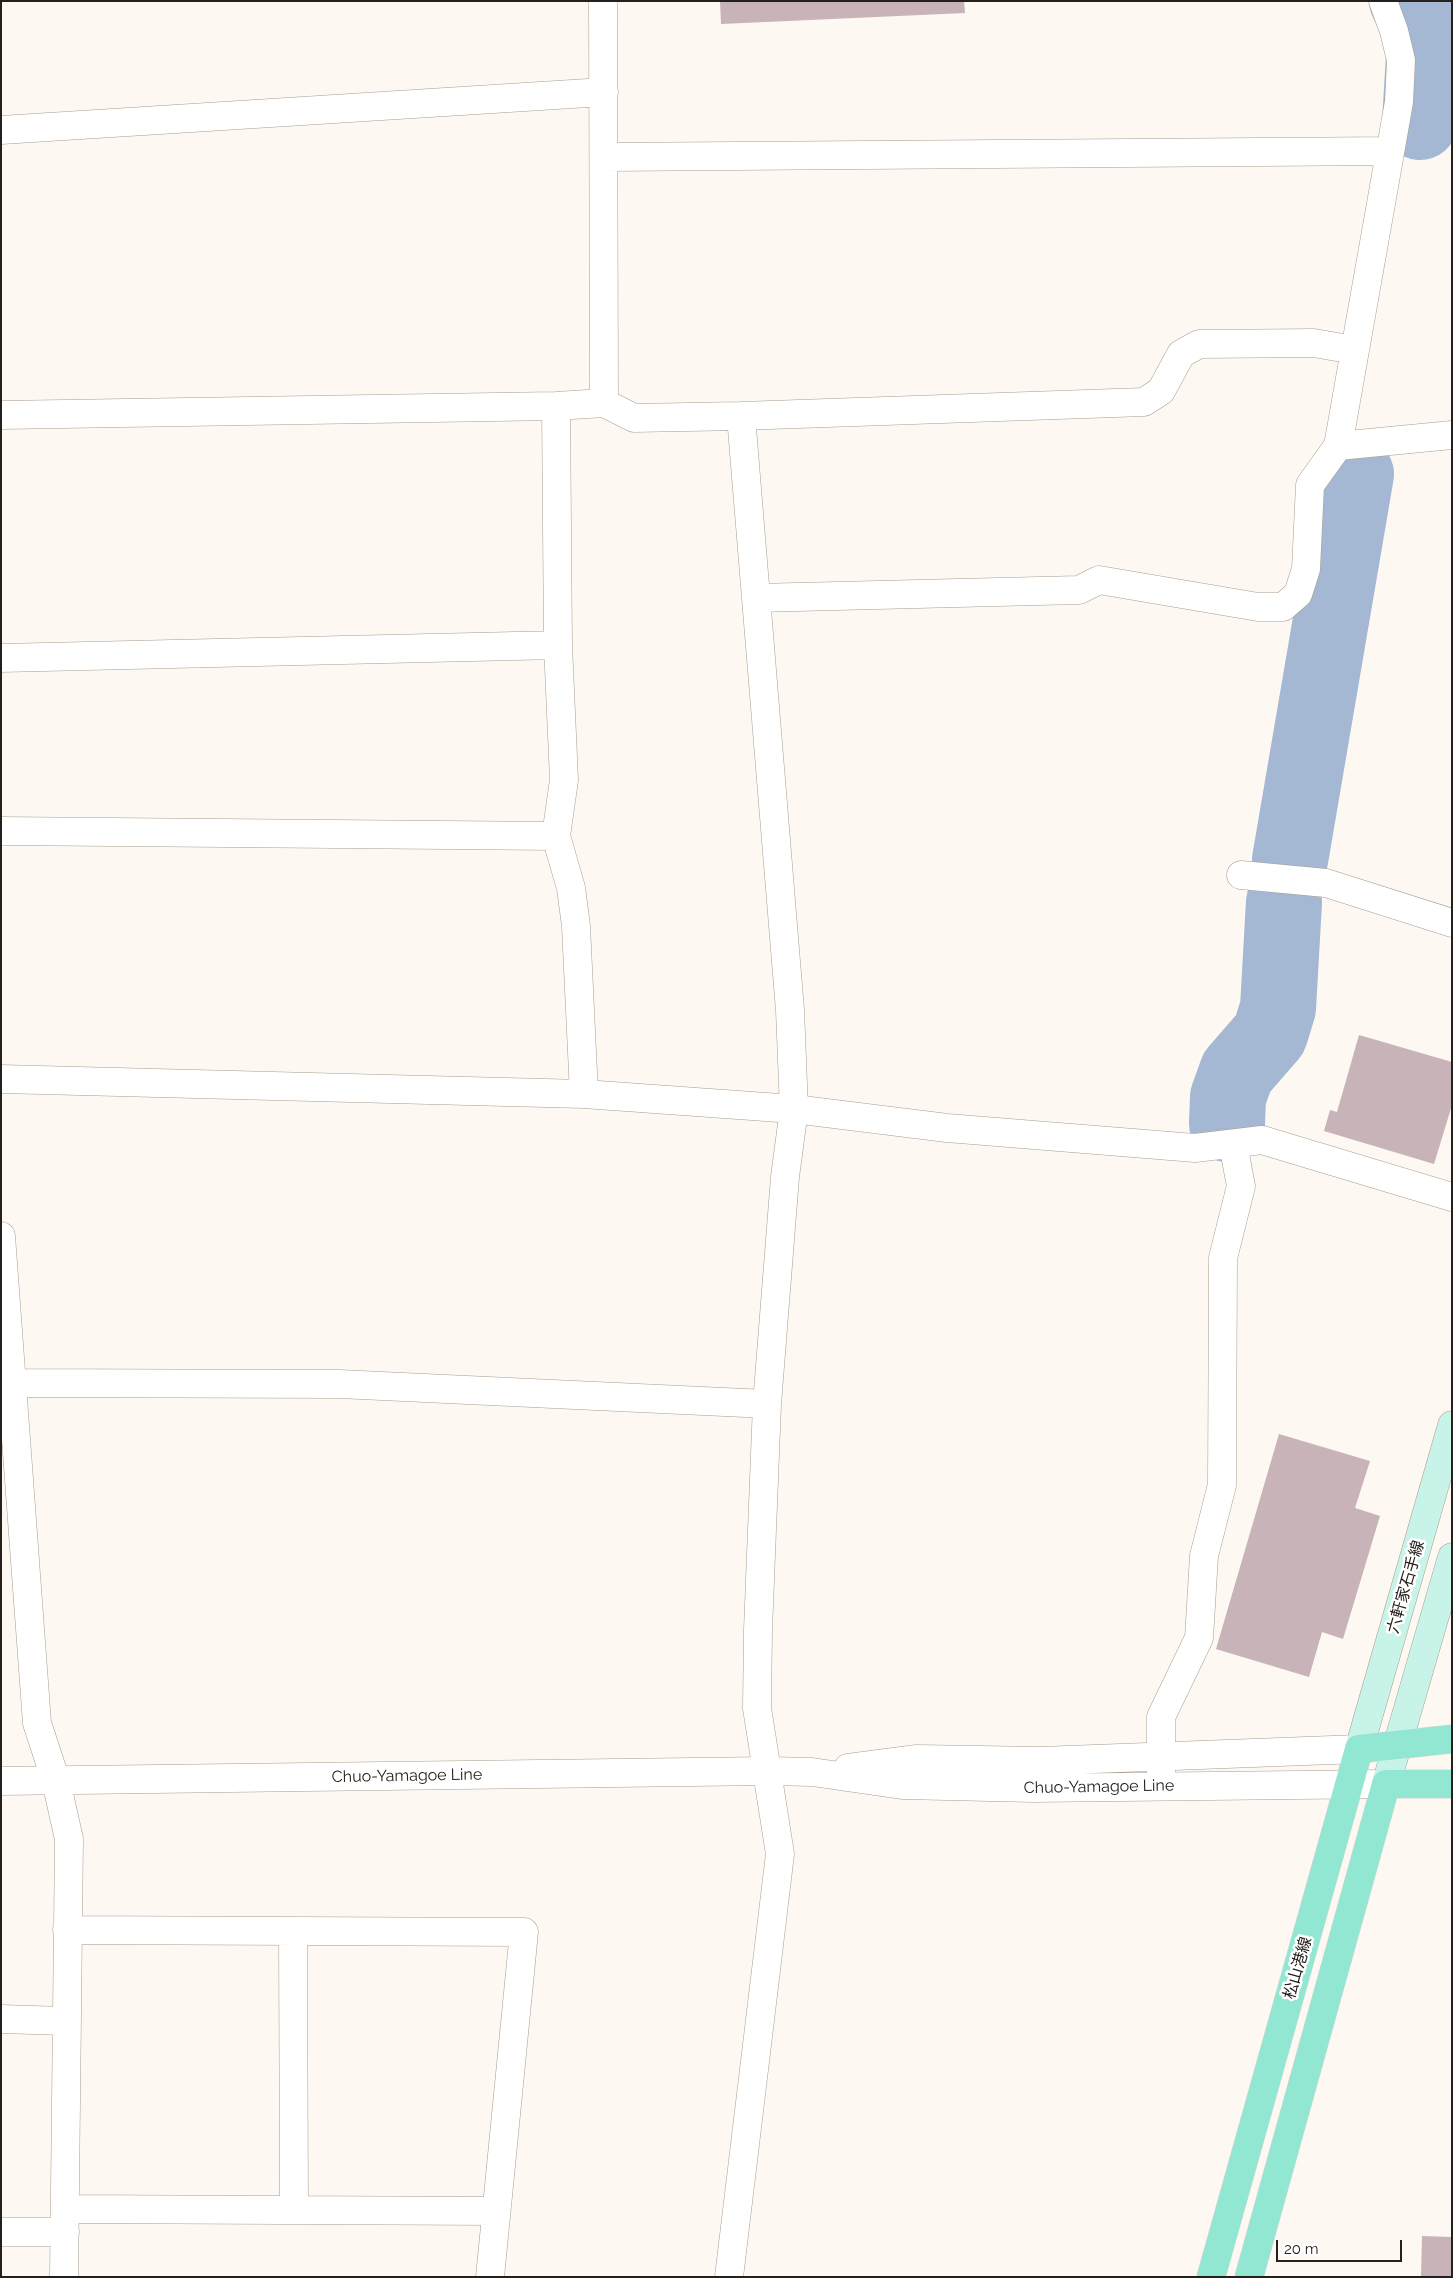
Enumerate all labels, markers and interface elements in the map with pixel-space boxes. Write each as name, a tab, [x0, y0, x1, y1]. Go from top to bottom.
street label: 六軒家石手線	[1384, 1538, 1428, 1636]
street label: Chuo-Yamagoe Line	[332, 1765, 482, 1787]
street label: Chuo-Yamagoe Line	[1024, 1776, 1174, 1798]
street label: 松山港線	[1280, 1935, 1316, 2001]
scale bar	[1278, 2230, 1404, 2262]
text: 20 m	[1284, 2240, 1319, 2258]

